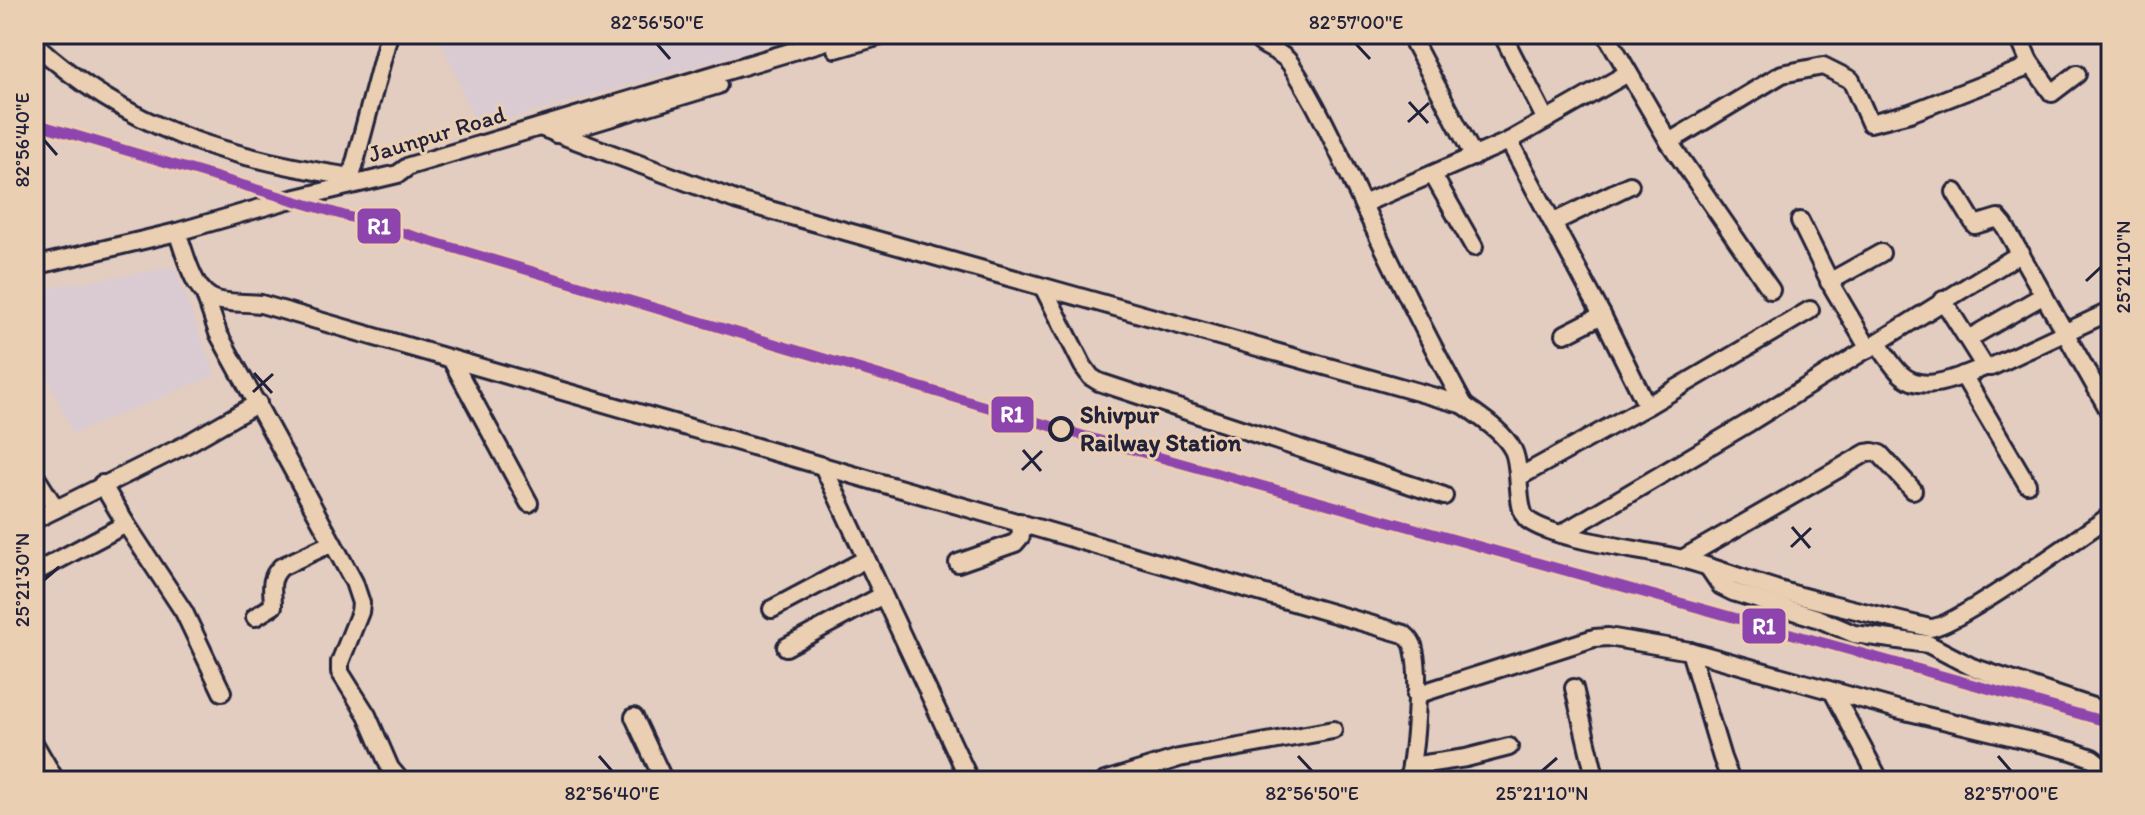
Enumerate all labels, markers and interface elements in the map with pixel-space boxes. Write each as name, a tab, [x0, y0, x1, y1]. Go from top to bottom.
text: 82°56'50"E	[610, 10, 704, 34]
text: 82°57'00"E	[1309, 10, 1403, 34]
text: 82°56'40"E	[10, 93, 34, 187]
street label: Jaunpur Road	[365, 99, 509, 168]
line badge: R1	[356, 207, 402, 245]
text: R1	[367, 213, 392, 240]
text: 25°21'10"N	[2111, 221, 2135, 313]
line badge: R1	[990, 395, 1035, 434]
place label: Shivpur Railway Station	[1080, 400, 1242, 458]
text: R1	[1000, 401, 1025, 428]
marker: Shivpur Railway Station	[1049, 417, 1073, 441]
text: 25°21'30"N	[10, 533, 34, 627]
line badge: R1	[1741, 607, 1787, 645]
text: R1	[1752, 613, 1777, 640]
text: 82°56'40"E	[565, 781, 659, 805]
text: 82°56'50"E	[1265, 781, 1359, 805]
text: 25°21'10"N	[1496, 781, 1588, 805]
text: 82°57'00"E	[1964, 781, 2058, 805]

